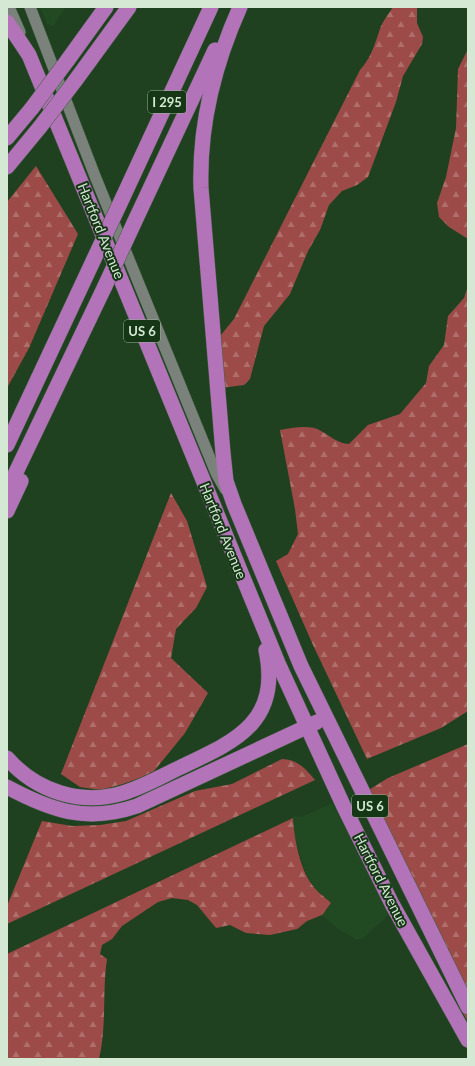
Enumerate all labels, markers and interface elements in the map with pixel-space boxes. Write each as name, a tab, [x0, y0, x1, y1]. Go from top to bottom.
road number: I 295	[148, 91, 186, 113]
street label: Hartford Avenue	[74, 180, 128, 281]
road number: US 6	[124, 320, 160, 342]
street label: Hartford Avenue	[196, 480, 250, 581]
road number: US 6	[352, 795, 388, 817]
street label: Hartford Avenue	[351, 830, 412, 929]

